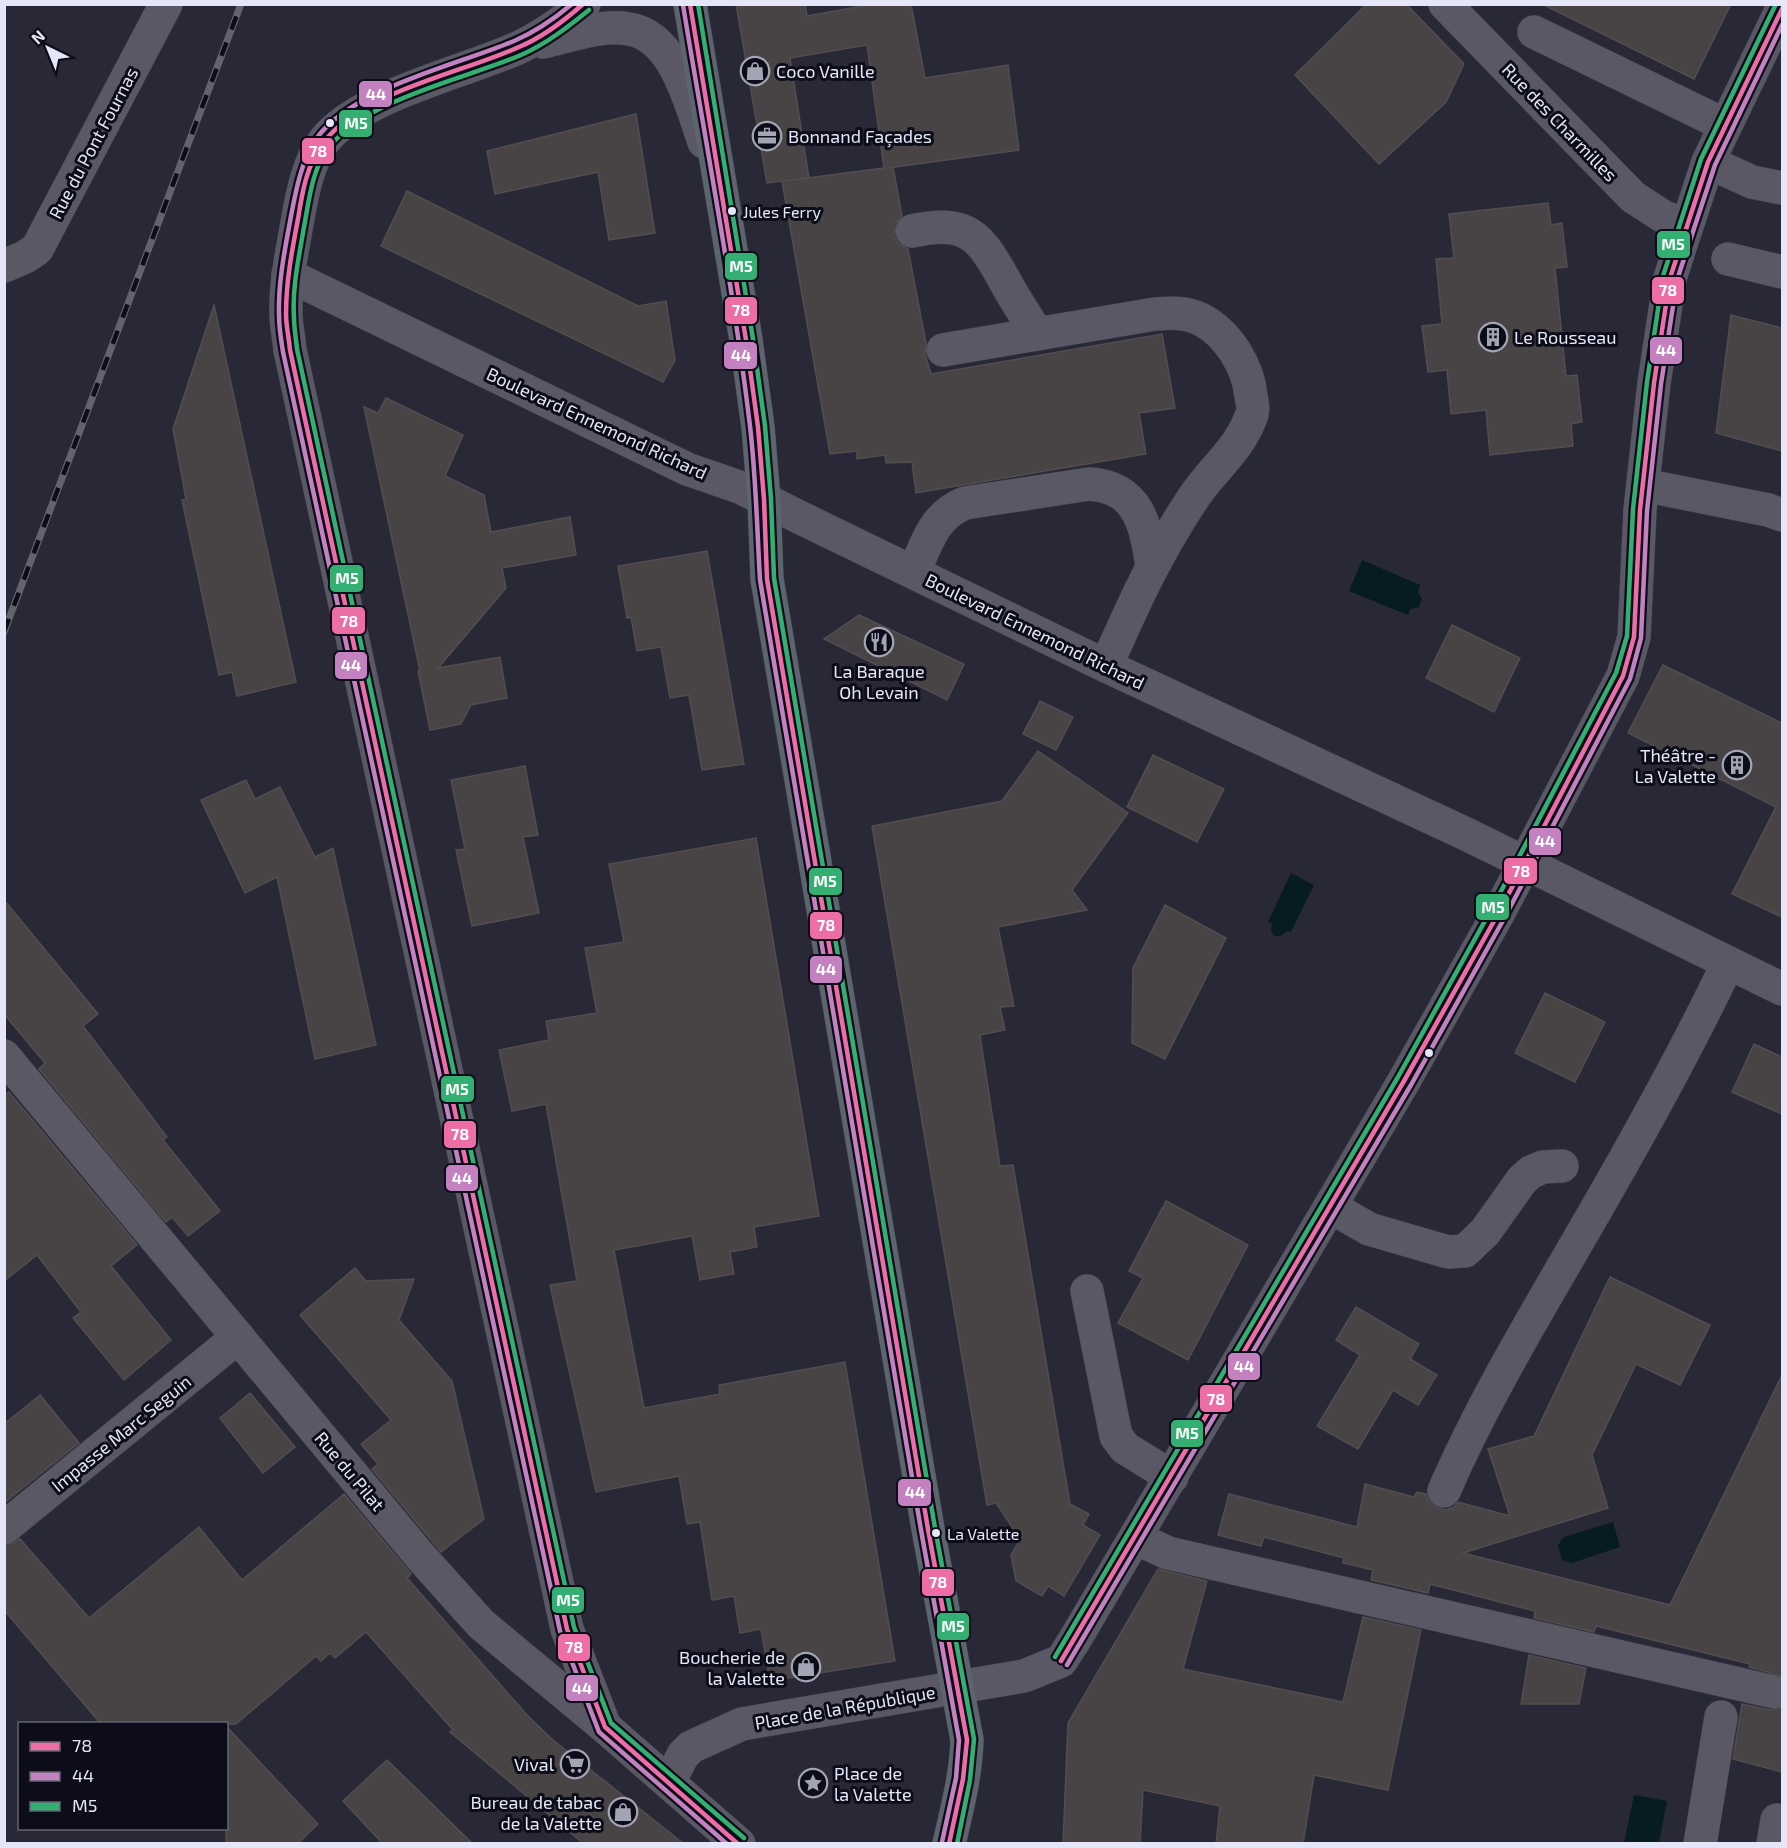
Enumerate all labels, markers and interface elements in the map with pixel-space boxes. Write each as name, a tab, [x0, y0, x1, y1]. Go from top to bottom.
north arrow	[18, 18, 78, 78]
text: N	[27, 26, 48, 48]
shop icon: Coco Vanille	[739, 55, 771, 87]
street label: Rue des Charmilles	[1498, 58, 1622, 186]
place label: Coco Vanille	[776, 60, 875, 82]
street label: Rue du Pont Fournas	[44, 64, 142, 222]
line badge: 44	[358, 80, 393, 108]
text: 44	[366, 84, 386, 103]
line badge: M5	[338, 109, 373, 138]
text: M5	[344, 113, 368, 132]
unlabelled marker	[324, 117, 336, 129]
office icon: Bonnand Façades	[751, 120, 783, 152]
place label: Bonnand Façades	[788, 125, 932, 148]
line badge: 78	[301, 137, 335, 165]
text: 78	[309, 141, 327, 160]
place label: Jules Ferry	[743, 202, 821, 221]
marker: Jules Ferry	[726, 205, 738, 217]
line badge: M5	[1656, 230, 1691, 259]
text: M5	[1661, 234, 1685, 253]
line badge: M5	[724, 252, 758, 281]
text: M5	[729, 256, 753, 275]
line badge: 78	[1651, 276, 1685, 305]
text: 78	[1659, 280, 1677, 299]
line badge: 78	[724, 296, 758, 325]
text: 78	[732, 300, 750, 319]
building icon: Le Rousseau	[1477, 321, 1509, 353]
place label: Le Rousseau	[1514, 326, 1617, 348]
line badge: 44	[1649, 336, 1683, 365]
text: 44	[1656, 340, 1676, 359]
line badge: 44	[723, 341, 758, 370]
text: 44	[731, 345, 751, 364]
street label: Boulevard Ennemond Richard	[483, 362, 711, 484]
line badge: M5	[329, 564, 364, 593]
text: M5	[335, 568, 359, 587]
street label: Boulevard Ennemond Richard	[922, 568, 1148, 694]
line badge: 78	[331, 606, 366, 635]
text: 78	[340, 611, 358, 630]
restaurant icon: La Baraque Oh Levain	[863, 626, 895, 658]
line badge: 44	[334, 651, 368, 680]
text: 44	[341, 655, 361, 674]
place label: La Baraque Oh Levain	[833, 660, 925, 703]
place label: Théâtre - La Valette	[1635, 744, 1716, 787]
building icon: Théâtre - La Valette	[1721, 749, 1753, 781]
line badge: 44	[1528, 827, 1562, 856]
text: 44	[1535, 831, 1555, 850]
line badge: 78	[1503, 857, 1538, 885]
text: 78	[1512, 861, 1530, 880]
line badge: M5	[808, 867, 843, 896]
text: M5	[813, 871, 837, 890]
line badge: M5	[1475, 893, 1510, 921]
text: M5	[1481, 897, 1505, 916]
line badge: 78	[809, 911, 843, 940]
text: 78	[817, 915, 835, 934]
line badge: 44	[809, 955, 843, 984]
text: 44	[816, 959, 836, 978]
unlabelled marker	[1423, 1047, 1435, 1059]
line badge: M5	[440, 1075, 475, 1103]
text: M5	[445, 1079, 469, 1098]
line badge: 78	[443, 1120, 477, 1149]
text: 78	[451, 1124, 469, 1143]
line badge: 44	[445, 1164, 479, 1192]
text: 44	[452, 1168, 472, 1187]
line badge: 44	[1227, 1352, 1261, 1381]
text: 44	[1234, 1356, 1254, 1375]
street label: Impasse Marc Seguin	[47, 1370, 195, 1496]
line badge: 78	[1199, 1384, 1233, 1413]
text: 78	[1207, 1389, 1225, 1408]
line badge: M5	[1170, 1419, 1204, 1448]
text: M5	[1175, 1423, 1199, 1442]
street label: Rue du Pilat	[310, 1427, 390, 1515]
line badge: 44	[897, 1478, 932, 1507]
text: 44	[905, 1482, 925, 1501]
place label: La Valette	[947, 1524, 1019, 1543]
marker: La Valette	[930, 1527, 942, 1539]
line badge: 78	[921, 1568, 955, 1597]
text: 78	[929, 1572, 947, 1591]
line badge: M5	[551, 1586, 585, 1614]
text: M5	[556, 1590, 580, 1609]
line badge: M5	[936, 1612, 970, 1641]
text: M5	[941, 1616, 965, 1635]
line badge: 78	[557, 1633, 591, 1662]
text: 78	[565, 1637, 583, 1656]
place label: Boucherie de la Valette	[679, 1646, 785, 1689]
shop icon: Boucherie de la Valette	[790, 1651, 822, 1683]
line badge: 44	[565, 1674, 599, 1702]
text: 44	[572, 1678, 592, 1697]
street label: Place de la République	[753, 1680, 937, 1734]
legend	[18, 1722, 228, 1830]
text: 78	[72, 1734, 92, 1756]
supermarket icon: Vival	[559, 1748, 591, 1780]
place label: Vival	[514, 1753, 555, 1775]
place label: Place de la Valette	[834, 1762, 912, 1805]
text: 44	[72, 1764, 94, 1786]
place icon: Place de la Valette	[797, 1767, 829, 1799]
place label: Bureau de tabac de la Valette	[470, 1791, 602, 1834]
text: M5	[72, 1794, 97, 1816]
shop icon: Bureau de tabac de la Valette	[607, 1796, 639, 1828]

